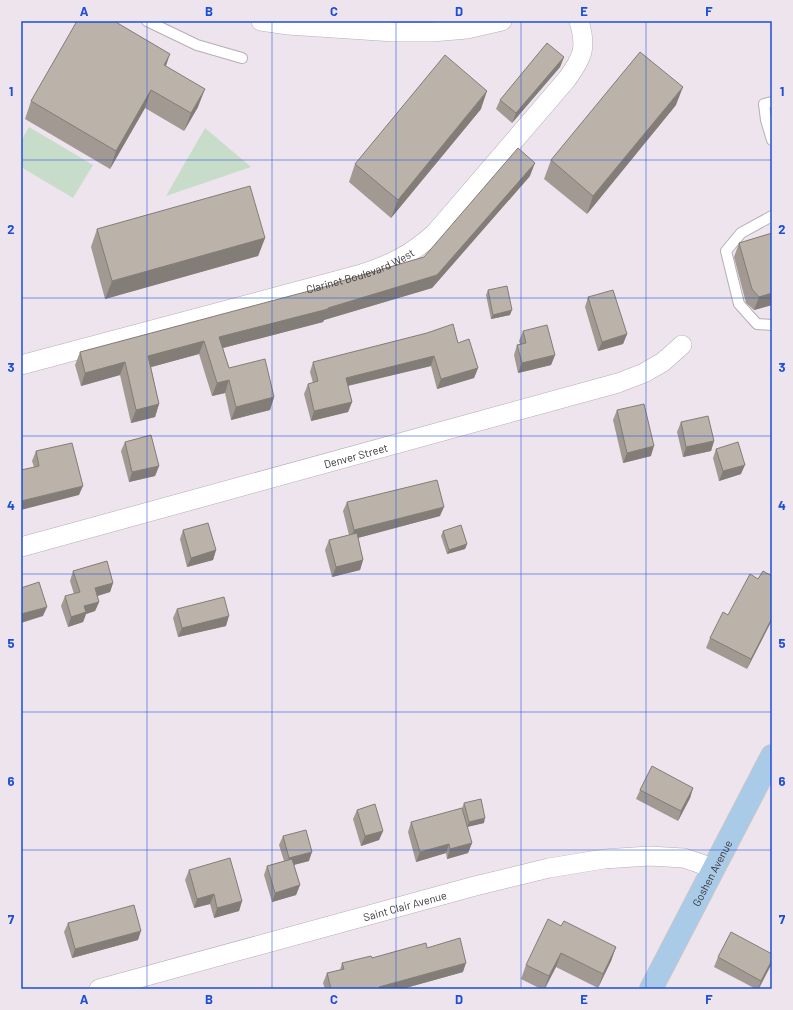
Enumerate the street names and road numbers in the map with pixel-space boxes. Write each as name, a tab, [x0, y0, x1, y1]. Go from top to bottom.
street label: Clarinet Boulevard West	[304, 245, 416, 295]
street label: Denver Street	[322, 440, 389, 470]
street label: Goshen Avenue	[689, 837, 734, 908]
street label: Saint Clair Avenue	[362, 888, 448, 923]

